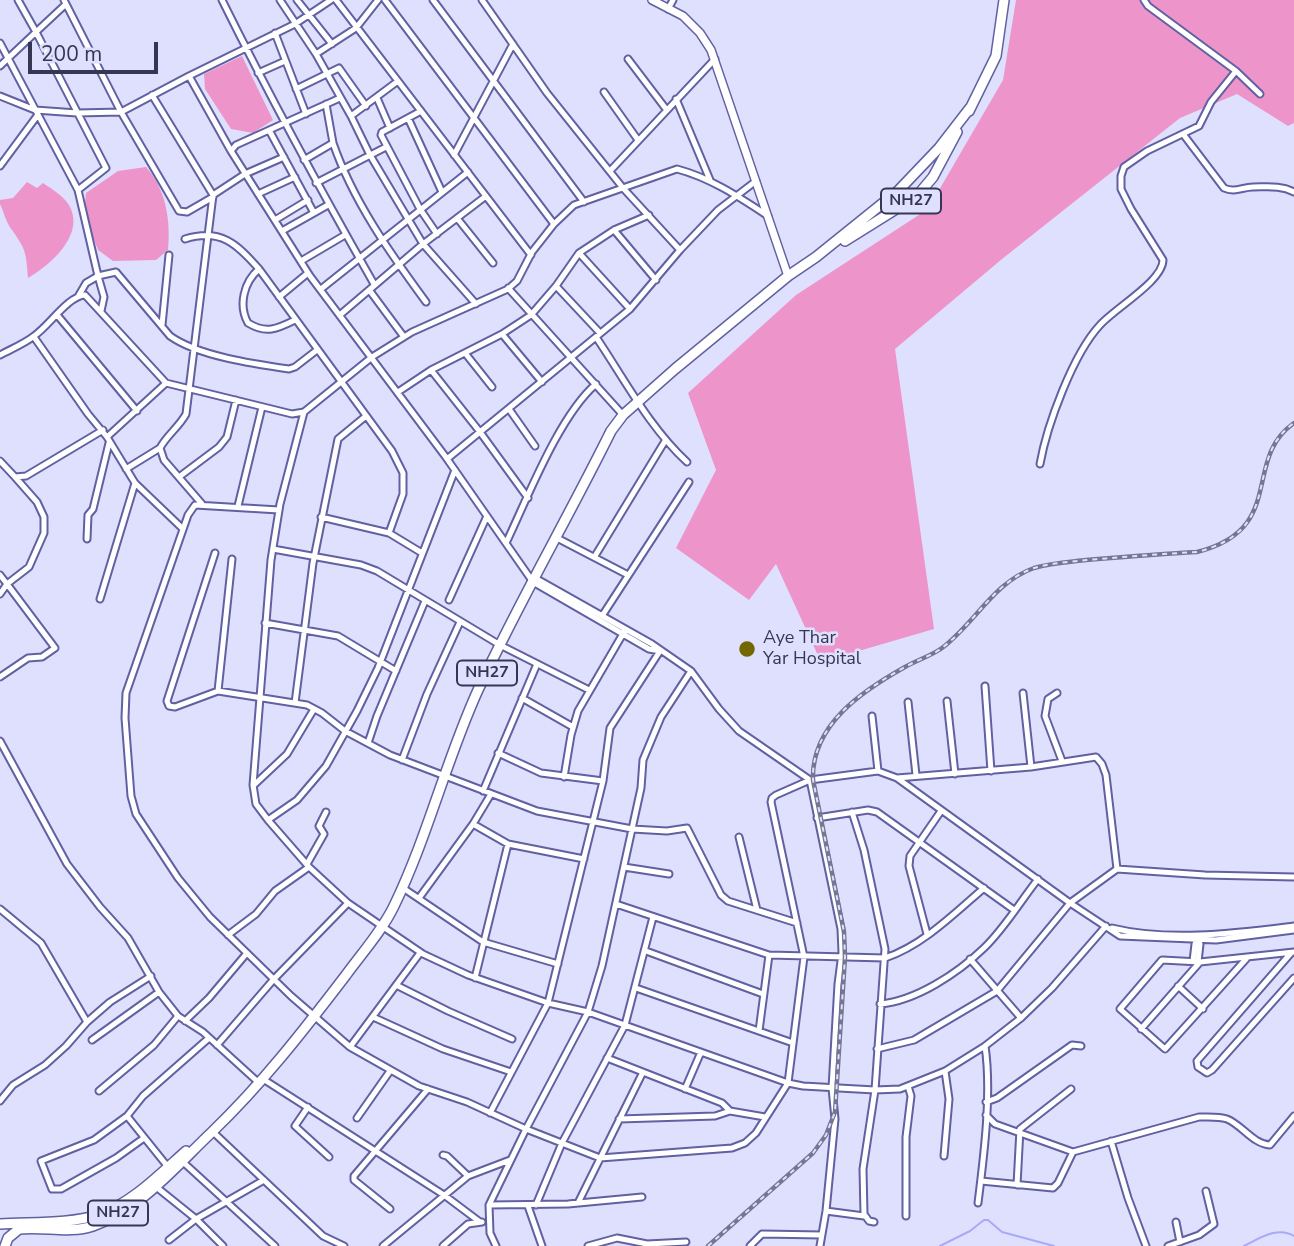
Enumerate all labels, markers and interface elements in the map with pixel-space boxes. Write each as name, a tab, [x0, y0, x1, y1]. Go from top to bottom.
scale bar	[32, 28, 161, 72]
text: 200 m	[41, 40, 102, 68]
road number: NH27	[881, 188, 941, 214]
place label: Aye Thar Yar Hospital	[763, 628, 861, 670]
marker: Aye Thar Yar Hospital	[737, 639, 757, 659]
road number: NH27	[457, 660, 517, 686]
road number: NH27	[88, 1200, 148, 1226]

